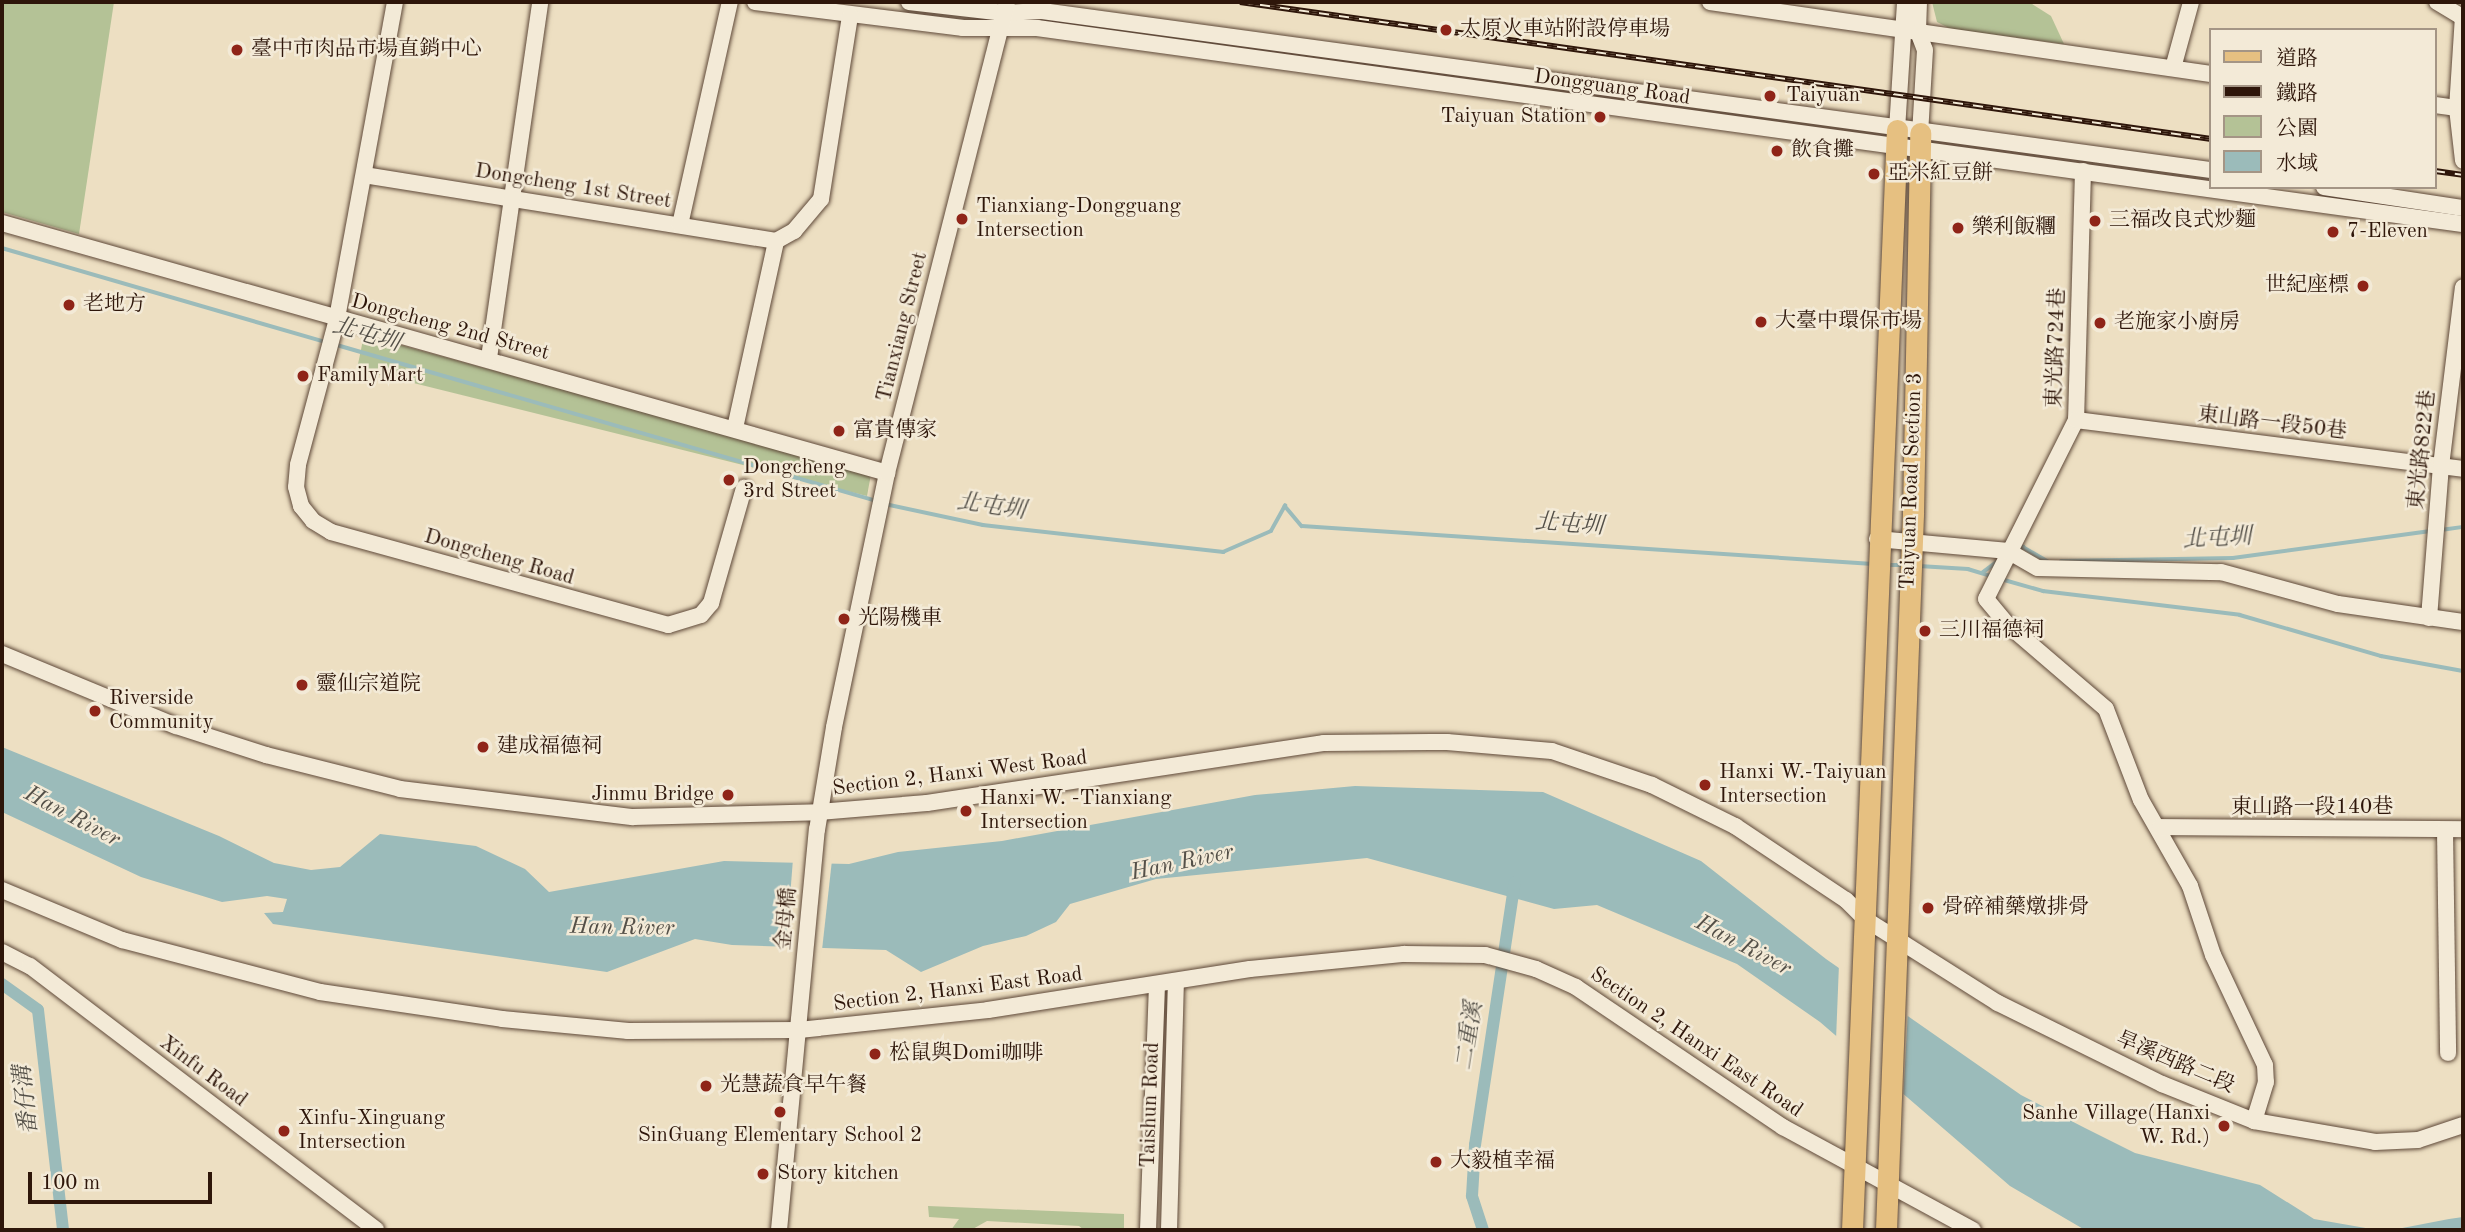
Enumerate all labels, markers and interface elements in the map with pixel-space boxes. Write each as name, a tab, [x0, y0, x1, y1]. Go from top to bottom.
place label: 太原火車站附設停車場	[1460, 17, 1670, 43]
marker: 太原火車站附設停車場	[1438, 22, 1454, 38]
legend	[2210, 28, 2437, 189]
place label: 臺中市肉品市場直銷中心	[251, 37, 482, 63]
marker: 臺中市肉品市場直銷中心	[229, 42, 245, 58]
text: 道路	[2276, 49, 2318, 70]
street label: Dongguang Road	[1532, 65, 1692, 111]
place label: Taiyuan	[1786, 83, 1860, 109]
text: 鐵路	[2276, 84, 2318, 105]
marker: Taiyuan	[1760, 86, 1780, 106]
place label: Taiyuan Station	[1441, 104, 1586, 130]
marker: Taiyuan Station	[1592, 109, 1608, 125]
text: 公園	[2276, 119, 2318, 140]
place label: 飲食攤	[1791, 138, 1854, 164]
marker: 飲食攤	[1769, 143, 1785, 159]
text: 水域	[2276, 154, 2318, 175]
street label: Dongcheng 1st Street	[473, 159, 673, 215]
place label: 亞米紅豆餅	[1888, 161, 1993, 187]
marker: 亞米紅豆餅	[1866, 166, 1882, 182]
place label: Tianxiang-Dongguang Intersection	[976, 194, 1181, 244]
place label: 三福改良式炒麵	[2109, 208, 2256, 234]
marker: Tianxiang-Dongguang Intersection	[954, 211, 970, 227]
marker: 三福改良式炒麵	[2087, 213, 2103, 229]
place label: 樂利飯糰	[1972, 215, 2056, 241]
place label: 7-Eleven	[2347, 219, 2428, 245]
marker: 樂利飯糰	[1950, 220, 1966, 236]
marker: 7-Eleven	[2325, 224, 2341, 240]
street label: Tianxiang Street	[872, 249, 934, 405]
place label: 世紀座標	[2265, 273, 2349, 299]
marker: 世紀座標	[2355, 278, 2371, 294]
street label: 東光路724巷	[2042, 287, 2072, 409]
street label: Dongcheng 2nd Street	[348, 289, 552, 367]
place label: 老地方	[83, 292, 146, 318]
marker: 老地方	[61, 297, 77, 313]
place label: 大臺中環保市場	[1775, 309, 1922, 335]
place label: 老施家小廚房	[2114, 310, 2240, 336]
water label: 北屯圳	[329, 312, 403, 358]
marker: 大臺中環保市場	[1753, 314, 1769, 330]
marker: 老施家小廚房	[2092, 315, 2108, 331]
place label: FamilyMart	[317, 363, 423, 389]
marker: FamilyMart	[295, 368, 311, 384]
street label: Taiyuan Road Section 3	[1896, 372, 1928, 590]
street label: 東光路822巷	[2404, 389, 2442, 511]
street label: 東山路一段50巷	[2196, 402, 2348, 446]
place label: 富貴傳家	[853, 418, 937, 444]
marker: 富貴傳家	[831, 423, 847, 439]
place label: Dongcheng 3rd Street	[743, 455, 845, 505]
marker: Dongcheng 3rd Street	[721, 472, 737, 488]
water label: 北屯圳	[955, 489, 1027, 525]
water label: 北屯圳	[1534, 509, 1604, 541]
water label: 北屯圳	[2182, 523, 2252, 555]
street label: Dongcheng Road	[421, 525, 577, 591]
place label: 光陽機車	[858, 606, 942, 632]
marker: 光陽機車	[836, 611, 852, 627]
place label: 三川福德祠	[1939, 618, 2044, 644]
marker: 三川福德祠	[1917, 623, 1933, 639]
place label: 靈仙宗道院	[316, 672, 421, 698]
marker: 靈仙宗道院	[294, 677, 310, 693]
place label: Riverside Community	[109, 686, 214, 736]
marker: Riverside Community	[87, 703, 103, 719]
place label: 建成福德祠	[497, 734, 602, 760]
marker: 建成福德祠	[475, 739, 491, 755]
street label: Section 2, Hanxi West Road	[831, 746, 1089, 802]
place label: Hanxi W.-Taiyuan Intersection	[1719, 760, 1887, 810]
marker: Hanxi W.-Taiyuan Intersection	[1697, 777, 1713, 793]
water label: Han River	[19, 780, 125, 854]
place label: Jinmu Bridge	[591, 782, 714, 808]
place label: Hanxi W. -Tianxiang Intersection	[980, 786, 1172, 836]
marker: Jinmu Bridge	[720, 787, 736, 803]
street label: 東山路一段140巷	[2231, 795, 2393, 821]
marker: Hanxi W. -Tianxiang Intersection	[958, 803, 974, 819]
water label: Han River	[1128, 839, 1236, 887]
street label: 金母橋	[772, 887, 802, 951]
place label: 骨碎補藥燉排骨	[1942, 895, 2089, 921]
marker: 骨碎補藥燉排骨	[1920, 900, 1936, 916]
water label: Han River	[1690, 909, 1796, 983]
water label: Han River	[569, 913, 675, 943]
street label: Section 2, Hanxi East Road	[832, 962, 1084, 1018]
street label: Section 2, Hanxi East Road	[1585, 962, 1807, 1124]
water label: 二重溪	[1451, 1000, 1489, 1072]
street label: 旱溪西路二段	[2112, 1027, 2238, 1099]
street label: Xinfu Road	[154, 1031, 252, 1113]
place label: 松鼠與Domi咖啡	[889, 1041, 1043, 1067]
street label: Taishun Road	[1136, 1042, 1166, 1168]
marker: 松鼠與Domi咖啡	[867, 1046, 883, 1062]
water label: 番仔溝	[10, 1064, 44, 1136]
place label: 光慧蔬食早午餐	[720, 1073, 867, 1099]
marker: 光慧蔬食早午餐	[698, 1078, 714, 1094]
place label: Sanhe Village(Hanxi W. Rd.)	[2022, 1101, 2210, 1151]
marker: SinGuang Elementary School 2	[772, 1104, 788, 1120]
place label: Xinfu-Xinguang Intersection	[298, 1106, 445, 1156]
marker: Sanhe Village(Hanxi W. Rd.)	[2216, 1118, 2232, 1134]
marker: Xinfu-Xinguang Intersection	[276, 1123, 292, 1139]
place label: SinGuang Elementary School 2	[638, 1123, 922, 1149]
place label: 大毅植幸福	[1450, 1149, 1555, 1175]
marker: 大毅植幸福	[1428, 1154, 1444, 1170]
scale bar	[32, 1158, 215, 1202]
place label: Story kitchen	[777, 1161, 899, 1187]
marker: Story kitchen	[755, 1166, 771, 1182]
text: 100 m	[41, 1173, 100, 1194]

